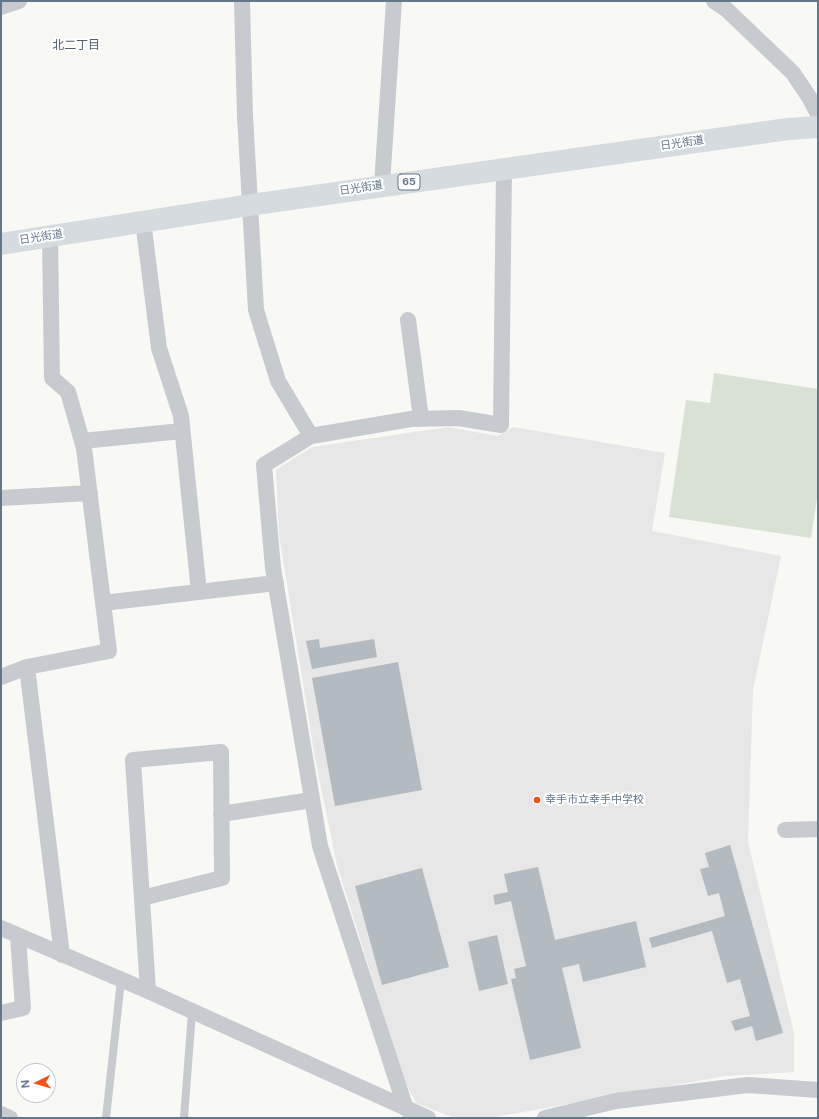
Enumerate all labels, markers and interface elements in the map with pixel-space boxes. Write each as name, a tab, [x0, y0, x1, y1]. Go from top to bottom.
district label: 北二丁目	[52, 38, 100, 52]
street label: 日光街道	[659, 133, 705, 153]
road number: 65	[398, 174, 420, 190]
street label: 日光街道	[338, 178, 384, 198]
street label: 日光街道	[18, 227, 64, 247]
place label: 幸手市立幸手中学校	[545, 793, 644, 807]
marker: 幸手市立幸手中学校	[532, 795, 542, 805]
north arrow	[16, 1063, 56, 1103]
text: N	[19, 1079, 31, 1089]

